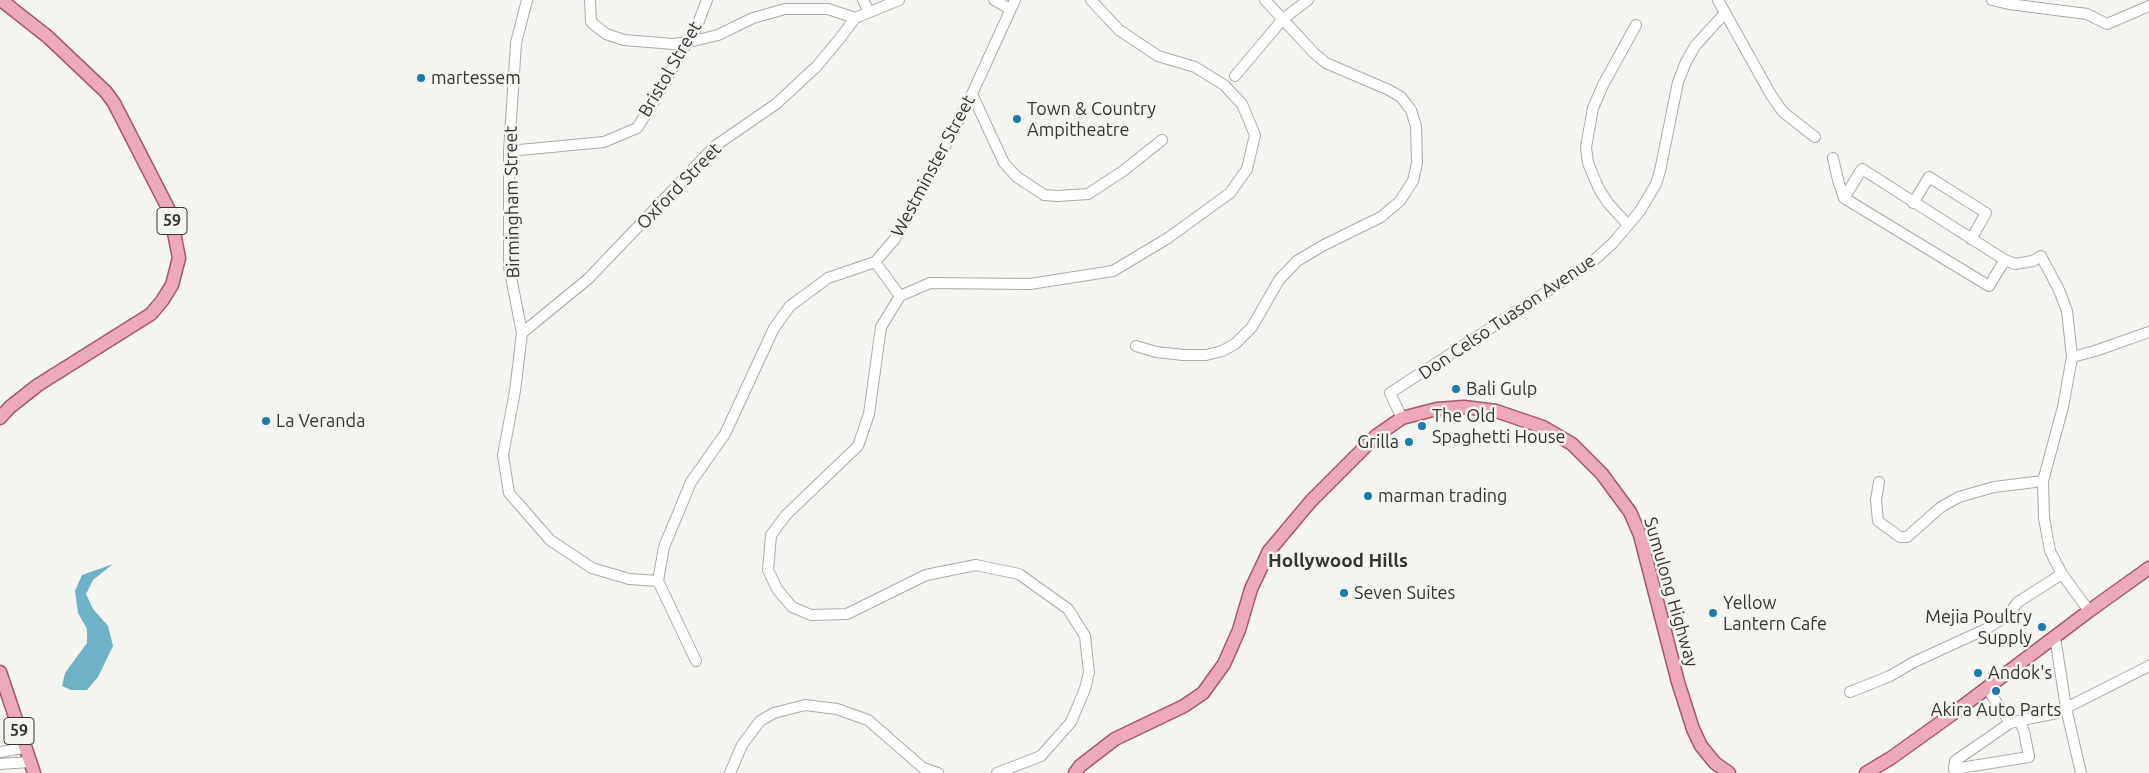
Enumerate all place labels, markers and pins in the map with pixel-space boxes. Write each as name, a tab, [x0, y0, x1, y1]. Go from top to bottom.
place label: martessem	[431, 67, 521, 89]
marker: martessem	[415, 72, 427, 84]
place label: Town & Country Ampitheatre	[1027, 98, 1156, 140]
marker: Town & Country Ampitheatre	[1011, 113, 1023, 125]
place label: Bali Gulp	[1466, 378, 1537, 400]
marker: Bali Gulp	[1450, 383, 1462, 395]
place label: The Old Spaghetti House	[1432, 405, 1566, 448]
place label: La Veranda	[276, 410, 365, 432]
marker: La Veranda	[260, 415, 272, 427]
marker: The Old Spaghetti House	[1416, 420, 1428, 432]
place label: Grilla	[1357, 431, 1399, 453]
marker: Grilla	[1403, 436, 1415, 448]
place label: marman trading	[1378, 485, 1507, 507]
marker: marman trading	[1362, 490, 1374, 502]
place label: Seven Suites	[1354, 582, 1455, 604]
marker: Seven Suites	[1338, 587, 1350, 599]
place label: Yellow Lantern Cafe	[1723, 592, 1827, 634]
place label: Mejia Poultry Supply	[1925, 606, 2032, 649]
marker: Yellow Lantern Cafe	[1707, 607, 1719, 619]
marker: Mejia Poultry Supply	[2036, 621, 2048, 633]
place label: Andok's	[1988, 662, 2052, 684]
marker: Andok's	[1972, 667, 1984, 679]
marker: Akira Auto Parts	[1990, 685, 2002, 697]
place label: Akira Auto Parts	[1931, 699, 2061, 721]

